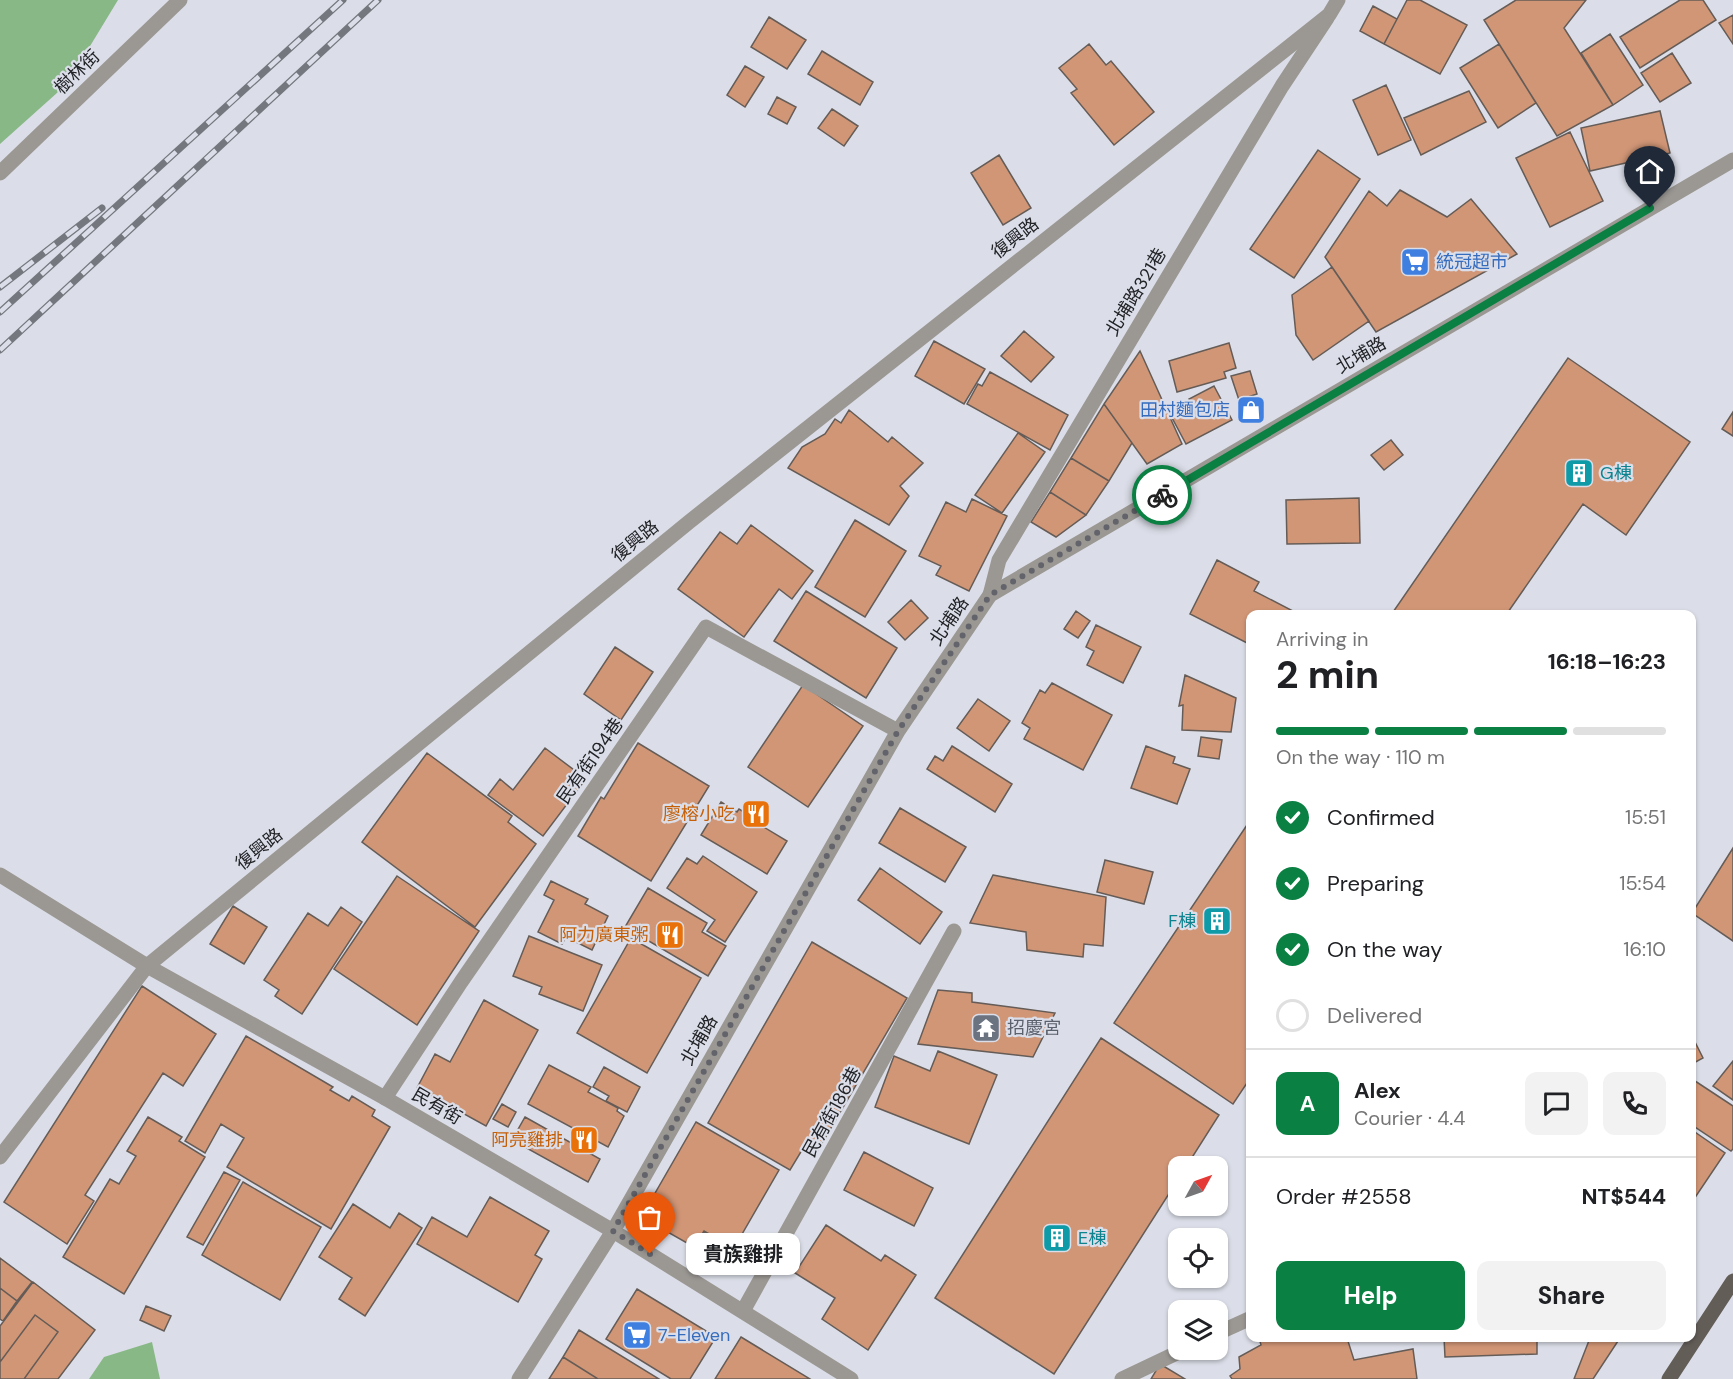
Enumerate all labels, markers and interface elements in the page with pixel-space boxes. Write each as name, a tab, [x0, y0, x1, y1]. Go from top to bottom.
street label: 樹林街	[49, 45, 105, 99]
pin	[1624, 146, 1675, 208]
icon: home	[1633, 155, 1666, 188]
street label: 復興路	[986, 212, 1044, 264]
street label: 北埔路321巷	[1100, 244, 1172, 340]
supermarket icon: 統冠超市	[1399, 246, 1431, 278]
place label: 統冠超市	[1436, 250, 1508, 274]
street label: 北埔路	[1332, 331, 1390, 379]
shop icon: 田村麵包店	[1235, 394, 1267, 426]
place label: 田村麵包店	[1140, 398, 1230, 422]
building icon: G棟	[1563, 457, 1595, 489]
place label: G棟	[1600, 461, 1632, 485]
courier	[1132, 465, 1192, 525]
icon: bike	[1146, 479, 1179, 512]
street label: 復興路	[606, 515, 664, 567]
street label: 北埔路	[924, 592, 974, 650]
text: Arriving in	[1276, 626, 1368, 652]
text: 16:18–16:23	[1548, 647, 1666, 676]
text: 2 min	[1276, 649, 1379, 700]
street label: 民有街194巷	[552, 713, 628, 809]
text: On the way · 110 m	[1276, 744, 1445, 770]
restaurant icon: 廖榕小吃	[740, 798, 772, 830]
icon: check	[1276, 801, 1309, 834]
place label: 廖榕小吃	[663, 802, 735, 826]
text: Confirmed	[1327, 803, 1435, 832]
text: 15:51	[1625, 804, 1666, 830]
street label: 復興路	[230, 823, 288, 875]
icon: check	[1276, 867, 1309, 900]
text: Preparing	[1327, 869, 1424, 898]
text: 15:54	[1619, 870, 1666, 896]
building icon: F棟	[1201, 905, 1233, 937]
place label: F棟	[1168, 909, 1196, 933]
restaurant icon: 阿力廣東粥	[654, 919, 686, 951]
place label: 阿力廣東粥	[559, 923, 649, 947]
icon: check	[1276, 933, 1309, 966]
text: On the way	[1327, 935, 1442, 964]
text: 16:10	[1623, 936, 1666, 962]
text: Delivered	[1327, 1001, 1422, 1030]
street label: 北埔路	[675, 1011, 723, 1069]
temple icon: 招慶宮	[970, 1012, 1002, 1044]
place label: 招慶宮	[1007, 1016, 1061, 1040]
street label: 民有街186巷	[797, 1063, 867, 1161]
button: chat	[1525, 1072, 1588, 1135]
button: phone	[1603, 1072, 1666, 1135]
text: Alex	[1354, 1076, 1401, 1105]
street label: 民有街	[408, 1082, 466, 1130]
text: A	[1300, 1089, 1315, 1118]
text: Courier · 4.4	[1354, 1105, 1465, 1131]
restaurant icon: 阿亮雞排	[568, 1124, 600, 1156]
place label: 阿亮雞排	[491, 1128, 563, 1152]
north arrow	[1168, 1156, 1228, 1216]
map controls	[1168, 1156, 1228, 1360]
text: Order #2558	[1276, 1182, 1412, 1211]
text: NT$544	[1581, 1182, 1666, 1211]
pin	[624, 1192, 675, 1254]
icon: bag	[633, 1201, 666, 1234]
building icon: E棟	[1041, 1222, 1073, 1254]
place label: E棟	[1078, 1226, 1106, 1250]
button: locate	[1168, 1228, 1228, 1288]
callout: 貴族雞排	[686, 1233, 800, 1275]
text: 貴族雞排	[703, 1241, 783, 1267]
button: Help	[1276, 1261, 1465, 1330]
button: Share	[1477, 1261, 1666, 1330]
button: layers	[1168, 1300, 1228, 1360]
supermarket icon: 7-Eleven	[621, 1319, 653, 1351]
place label: 7-Eleven	[658, 1323, 730, 1347]

